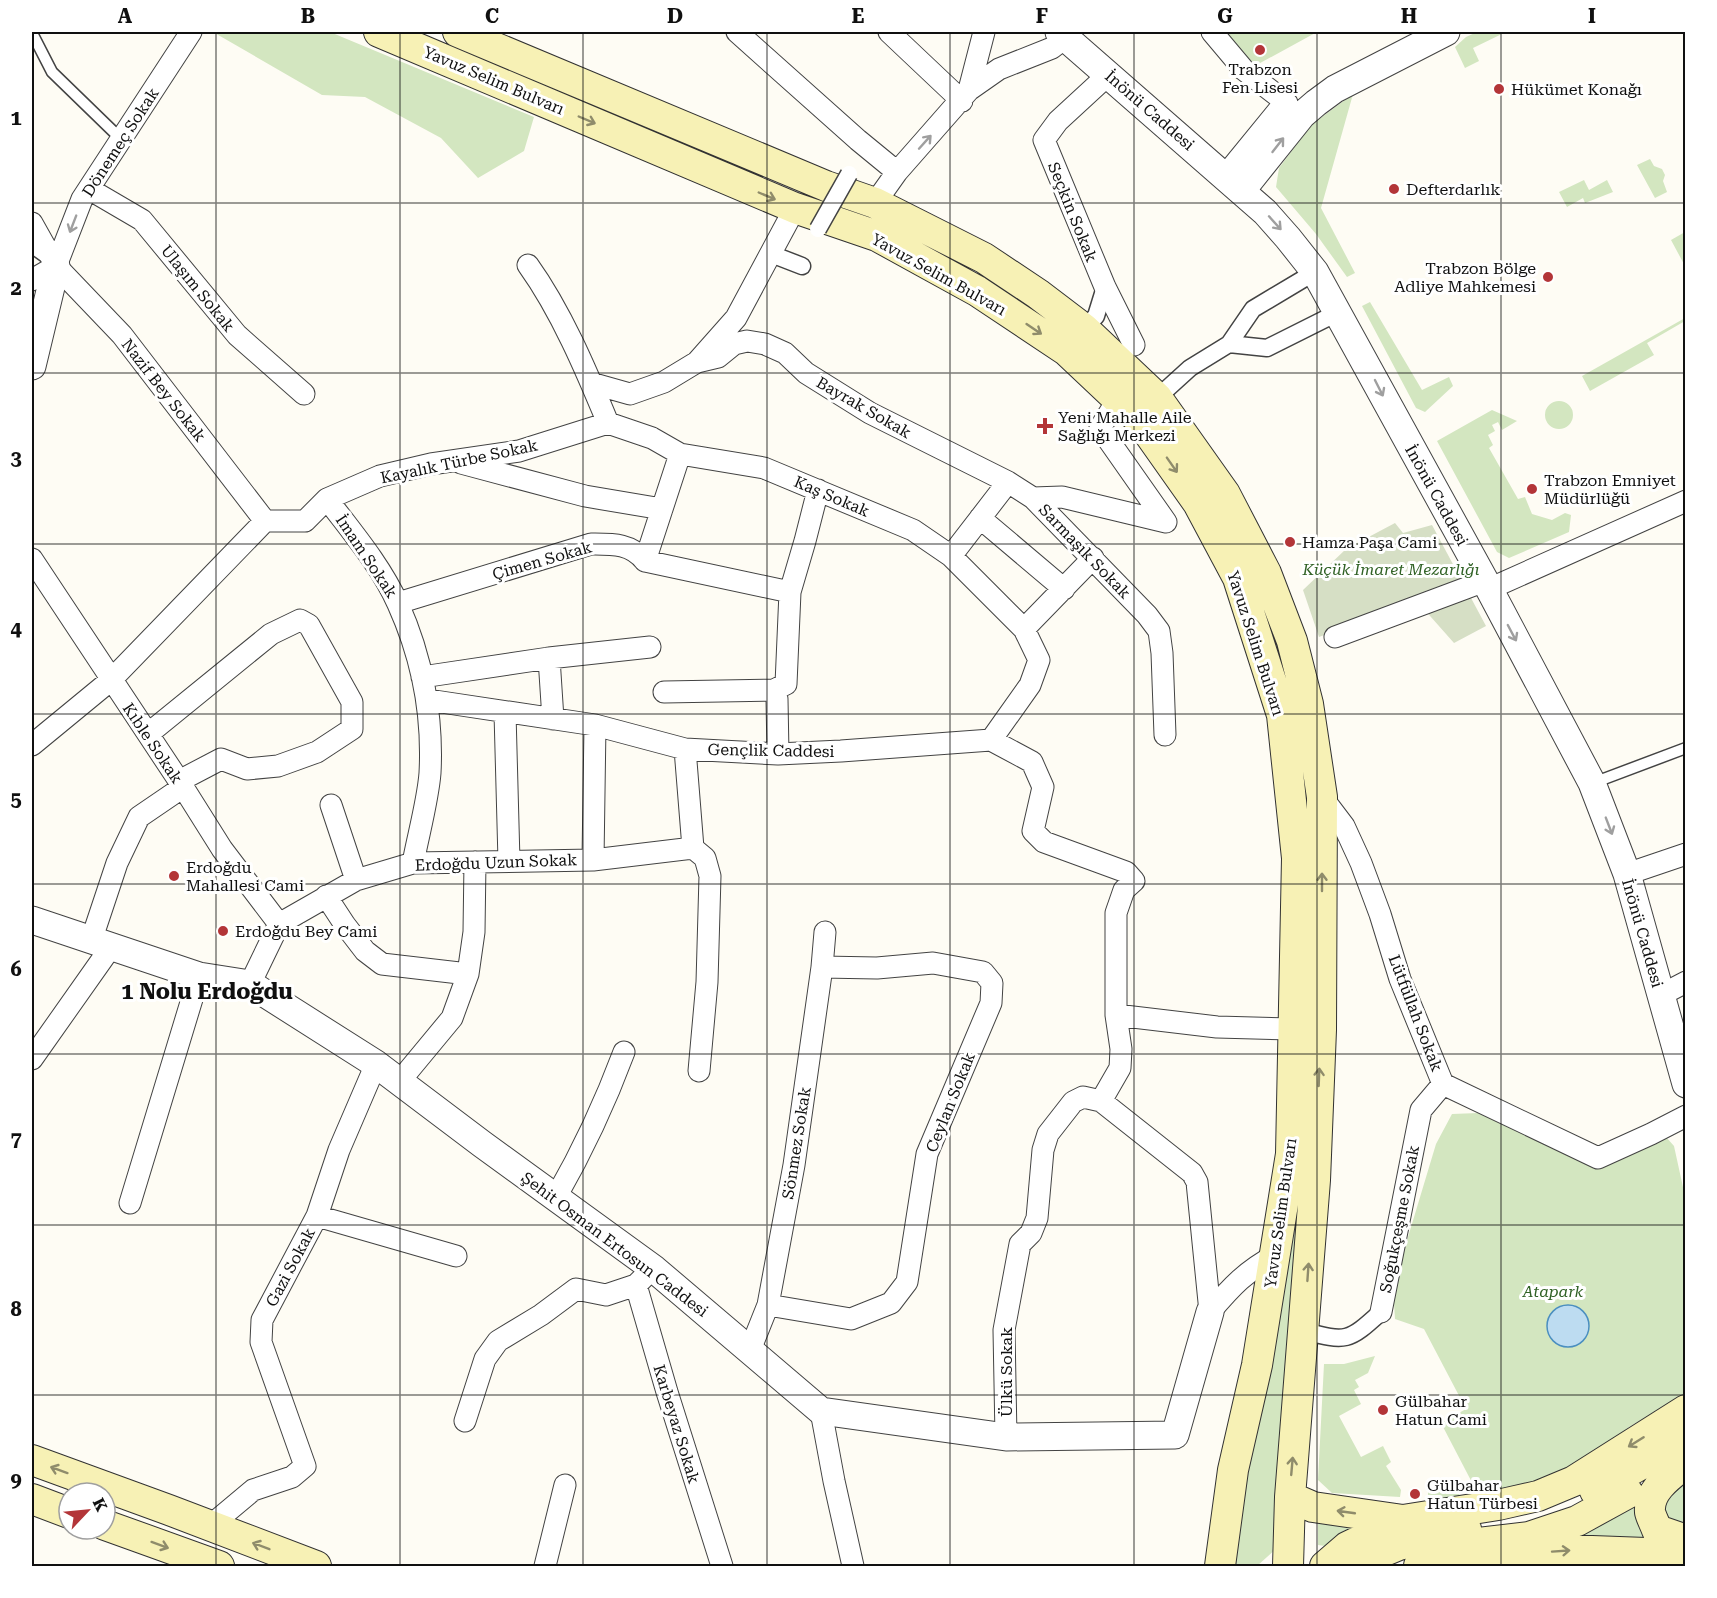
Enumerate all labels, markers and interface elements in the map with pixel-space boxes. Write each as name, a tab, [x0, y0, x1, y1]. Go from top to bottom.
text: A	[118, 4, 133, 28]
text: B	[301, 4, 315, 28]
text: C	[485, 4, 499, 28]
text: D	[667, 4, 683, 28]
text: E	[852, 4, 865, 28]
text: F	[1036, 4, 1048, 28]
text: G	[1217, 4, 1233, 28]
text: H	[1401, 4, 1417, 28]
text: I	[1588, 4, 1596, 28]
street label: Yavuz Selim Bulvarı	[420, 42, 567, 119]
marker: Trabzon Fen Lisesi	[1253, 43, 1267, 57]
place label: Trabzon Fen Lisesi	[1222, 60, 1298, 97]
street label: İnönü Caddesi	[1101, 66, 1198, 154]
place label: Hükümet Konağı	[1511, 80, 1642, 99]
marker: Hükümet Konağı	[1492, 82, 1506, 96]
street label: Dönemeç Sokak	[78, 84, 163, 200]
text: 1	[10, 106, 22, 130]
one-way arrow	[578, 115, 596, 126]
one-way arrow	[918, 134, 932, 149]
one-way arrow	[1272, 137, 1285, 153]
street label: Seçkin Sokak	[1044, 159, 1101, 265]
place label: Defterdarlık	[1406, 180, 1500, 199]
marker: Defterdarlık	[1387, 182, 1401, 196]
one-way arrow	[757, 191, 776, 202]
one-way arrow	[66, 214, 77, 233]
one-way arrow	[1268, 216, 1283, 231]
street label: Yavuz Selim Bulvarı	[868, 229, 1010, 319]
street label: Ulaşım Sokak	[157, 241, 238, 336]
place label: Trabzon Bölge Adliye Mahkemesi	[1394, 259, 1536, 296]
marker: Trabzon Bölge Adliye Mahkemesi	[1541, 270, 1555, 284]
text: 2	[10, 276, 22, 300]
one-way arrow	[1025, 324, 1042, 336]
street label: Nazif Bey Sokak	[118, 335, 210, 446]
street label: Bayrak Sokak	[813, 373, 914, 442]
one-way arrow	[1374, 378, 1385, 396]
place label: Yeni Mahalle Aile Sağlığı Merkezi	[1058, 408, 1192, 445]
marker: Yeni Mahalle Aile Sağlığı Merkezi	[1036, 417, 1054, 435]
street label: Kayalık Türbe Sokak	[379, 436, 540, 487]
street label: İnönü Caddesi	[1401, 442, 1472, 549]
text: 3	[10, 446, 22, 470]
one-way arrow	[1166, 457, 1178, 473]
place label: Trabzon Emniyet Müdürlüğü	[1544, 471, 1676, 508]
street label: Kaş Sokak	[791, 472, 872, 521]
marker: Trabzon Emniyet Müdürlüğü	[1525, 482, 1539, 496]
street label: Sarmaşık Sokak	[1035, 500, 1135, 603]
street label: İmam Sokak	[332, 511, 401, 602]
place label: Hamza Paşa Cami	[1302, 533, 1437, 552]
marker: Hamza Paşa Cami	[1283, 535, 1297, 549]
street label: Çimen Sokak	[490, 537, 594, 584]
park label: Küçük İmaret Mezarlığı	[1301, 560, 1480, 579]
street label: Yavuz Selim Bulvarı	[1223, 568, 1288, 718]
text: 4	[10, 617, 22, 641]
one-way arrow	[1506, 624, 1518, 641]
street label: Kıble Sokak	[119, 699, 187, 787]
street label: Gençlik Caddesi	[707, 740, 835, 761]
text: 5	[10, 787, 22, 811]
one-way arrow	[1604, 816, 1615, 835]
street label: Erdoğdu Uzun Sokak	[415, 850, 578, 875]
place label: Erdoğdu Mahallesi Cami	[186, 858, 304, 895]
marker: Erdoğdu Mahallesi Cami	[167, 869, 181, 883]
one-way arrow	[1316, 873, 1328, 893]
street label: İnönü Caddesi	[1618, 877, 1667, 990]
place label: Erdoğdu Bey Cami	[235, 922, 377, 941]
marker: Erdoğdu Bey Cami	[216, 924, 230, 938]
street label: Lütfüllah Sokak	[1385, 952, 1447, 1074]
text: 6	[10, 957, 22, 981]
district label: 1 Nolu Erdoğdu	[121, 979, 293, 1004]
street label: Ceylan Sokak	[922, 1049, 979, 1155]
one-way arrow	[1313, 1068, 1324, 1088]
street label: Sönmez Sokak	[778, 1085, 815, 1201]
text: 7	[10, 1127, 22, 1151]
street label: Yavuz Selim Bulvarı	[1261, 1137, 1300, 1289]
street label: Soğukçeşme Sokak	[1376, 1144, 1423, 1294]
street label: Şehit Osman Ertosun Caddesi	[518, 1168, 712, 1321]
street label: Gazi Sokak	[262, 1225, 319, 1310]
one-way arrow	[1303, 1262, 1314, 1282]
park label: Atapark	[1522, 1282, 1584, 1301]
text: 8	[10, 1297, 22, 1321]
street label: Ülkü Sokak	[997, 1327, 1016, 1417]
street label: Karbeyaz Sokak	[649, 1362, 704, 1486]
place label: Gülbahar Hatun Cami	[1395, 1392, 1487, 1429]
marker: Gülbahar Hatun Cami	[1376, 1403, 1390, 1417]
one-way arrow	[1628, 1436, 1645, 1448]
one-way arrow	[1287, 1457, 1298, 1477]
one-way arrow	[50, 1464, 69, 1475]
text: 9	[10, 1468, 22, 1492]
place label: Gülbahar Hatun Türbesi	[1427, 1476, 1538, 1513]
north arrow	[57, 1481, 117, 1541]
marker: Gülbahar Hatun Türbesi	[1408, 1487, 1422, 1501]
text: K	[89, 1495, 112, 1515]
one-way arrow	[1336, 1507, 1356, 1518]
one-way arrow	[252, 1539, 271, 1550]
one-way arrow	[150, 1541, 169, 1552]
one-way arrow	[1551, 1546, 1571, 1557]

